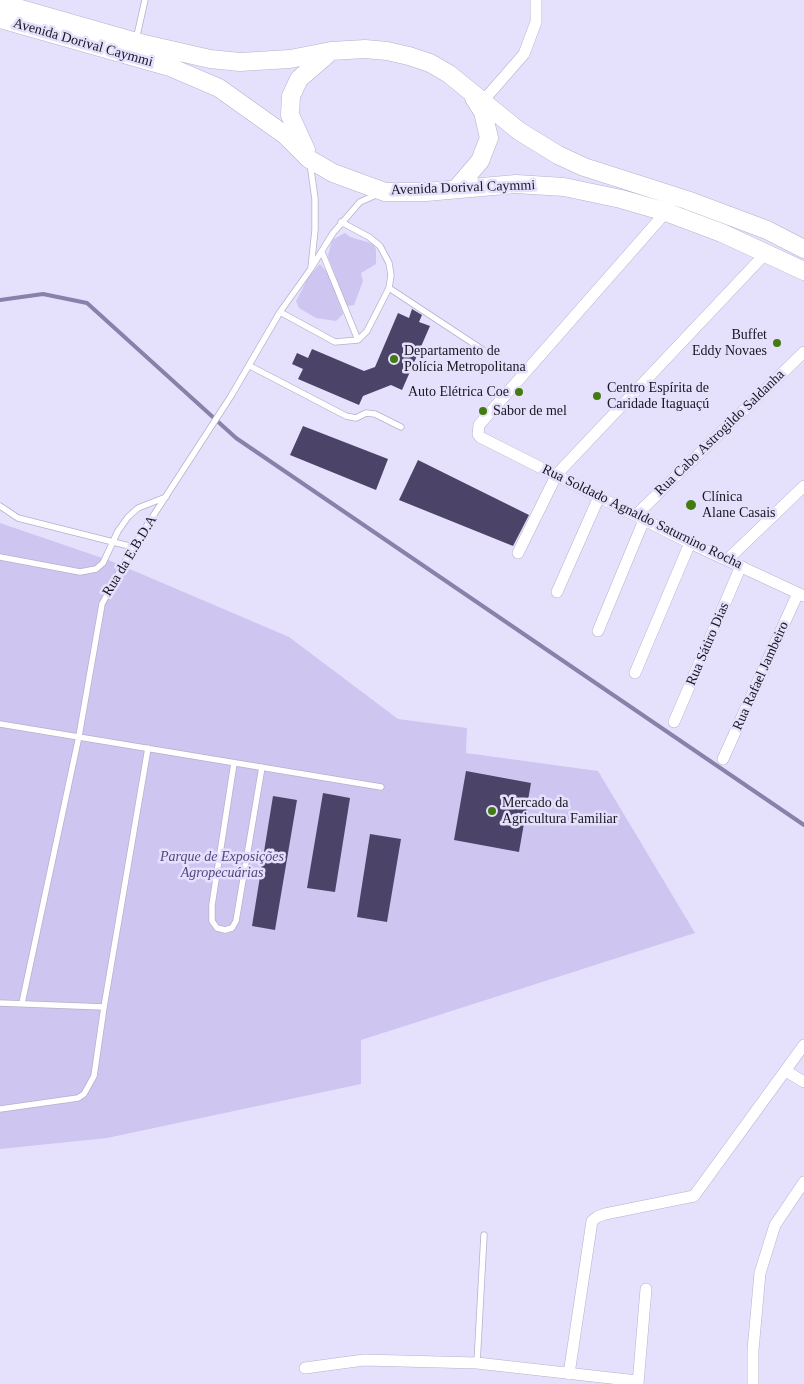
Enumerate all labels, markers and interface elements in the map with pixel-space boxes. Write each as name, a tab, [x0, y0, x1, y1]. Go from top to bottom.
street label: Avenida Dorival Caymmi	[11, 15, 155, 71]
street label: Avenida Dorival Caymmi	[391, 177, 535, 199]
place label: Buffet Eddy Novaes	[692, 327, 767, 360]
marker: Buffet Eddy Novaes	[771, 337, 783, 349]
place label: Departamento de Polícia Metropolitana	[404, 343, 526, 376]
marker: Departamento de Polícia Metropolitana	[388, 353, 400, 365]
street label: Rua Cabo Astrogildo Saldanha	[652, 367, 788, 499]
place label: Centro Espírita de Caridade Itaguaçú	[607, 380, 709, 412]
place label: Auto Elétrica Coe	[408, 384, 509, 400]
marker: Auto Elétrica Coe	[513, 386, 525, 398]
marker: Centro Espírita de Caridade Itaguaçú	[591, 390, 603, 402]
place label: Sabor de mel	[493, 403, 567, 419]
marker: Sabor de mel	[477, 405, 489, 417]
street label: Rua Soldado Agnaldo Saturnino Rocha	[539, 461, 745, 573]
place label: Clínica Alane Casais	[702, 489, 775, 522]
marker: Clínica Alane Casais	[684, 498, 698, 512]
street label: Rua da E.B.D.A	[99, 513, 161, 599]
street label: Rua Sátiro Dias	[683, 600, 733, 688]
street label: Rua Rafael Jambeiro	[729, 619, 793, 733]
place label: Mercado da Agricultura Familiar	[502, 795, 617, 828]
marker: Mercado da Agricultura Familiar	[486, 805, 498, 817]
park label: Parque de Exposições Agropecuárias	[160, 849, 284, 882]

